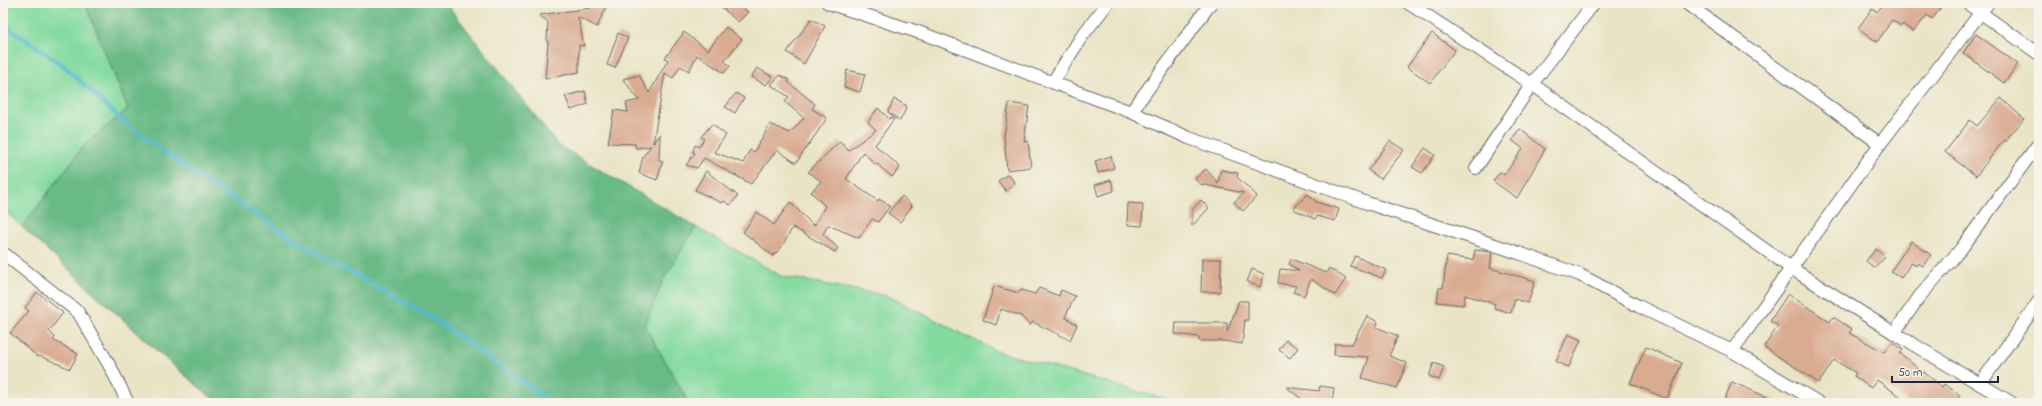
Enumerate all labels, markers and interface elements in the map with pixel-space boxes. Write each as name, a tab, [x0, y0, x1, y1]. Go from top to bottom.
scale bar	[1892, 358, 1998, 384]
text: 50 m	[1898, 364, 1922, 382]

